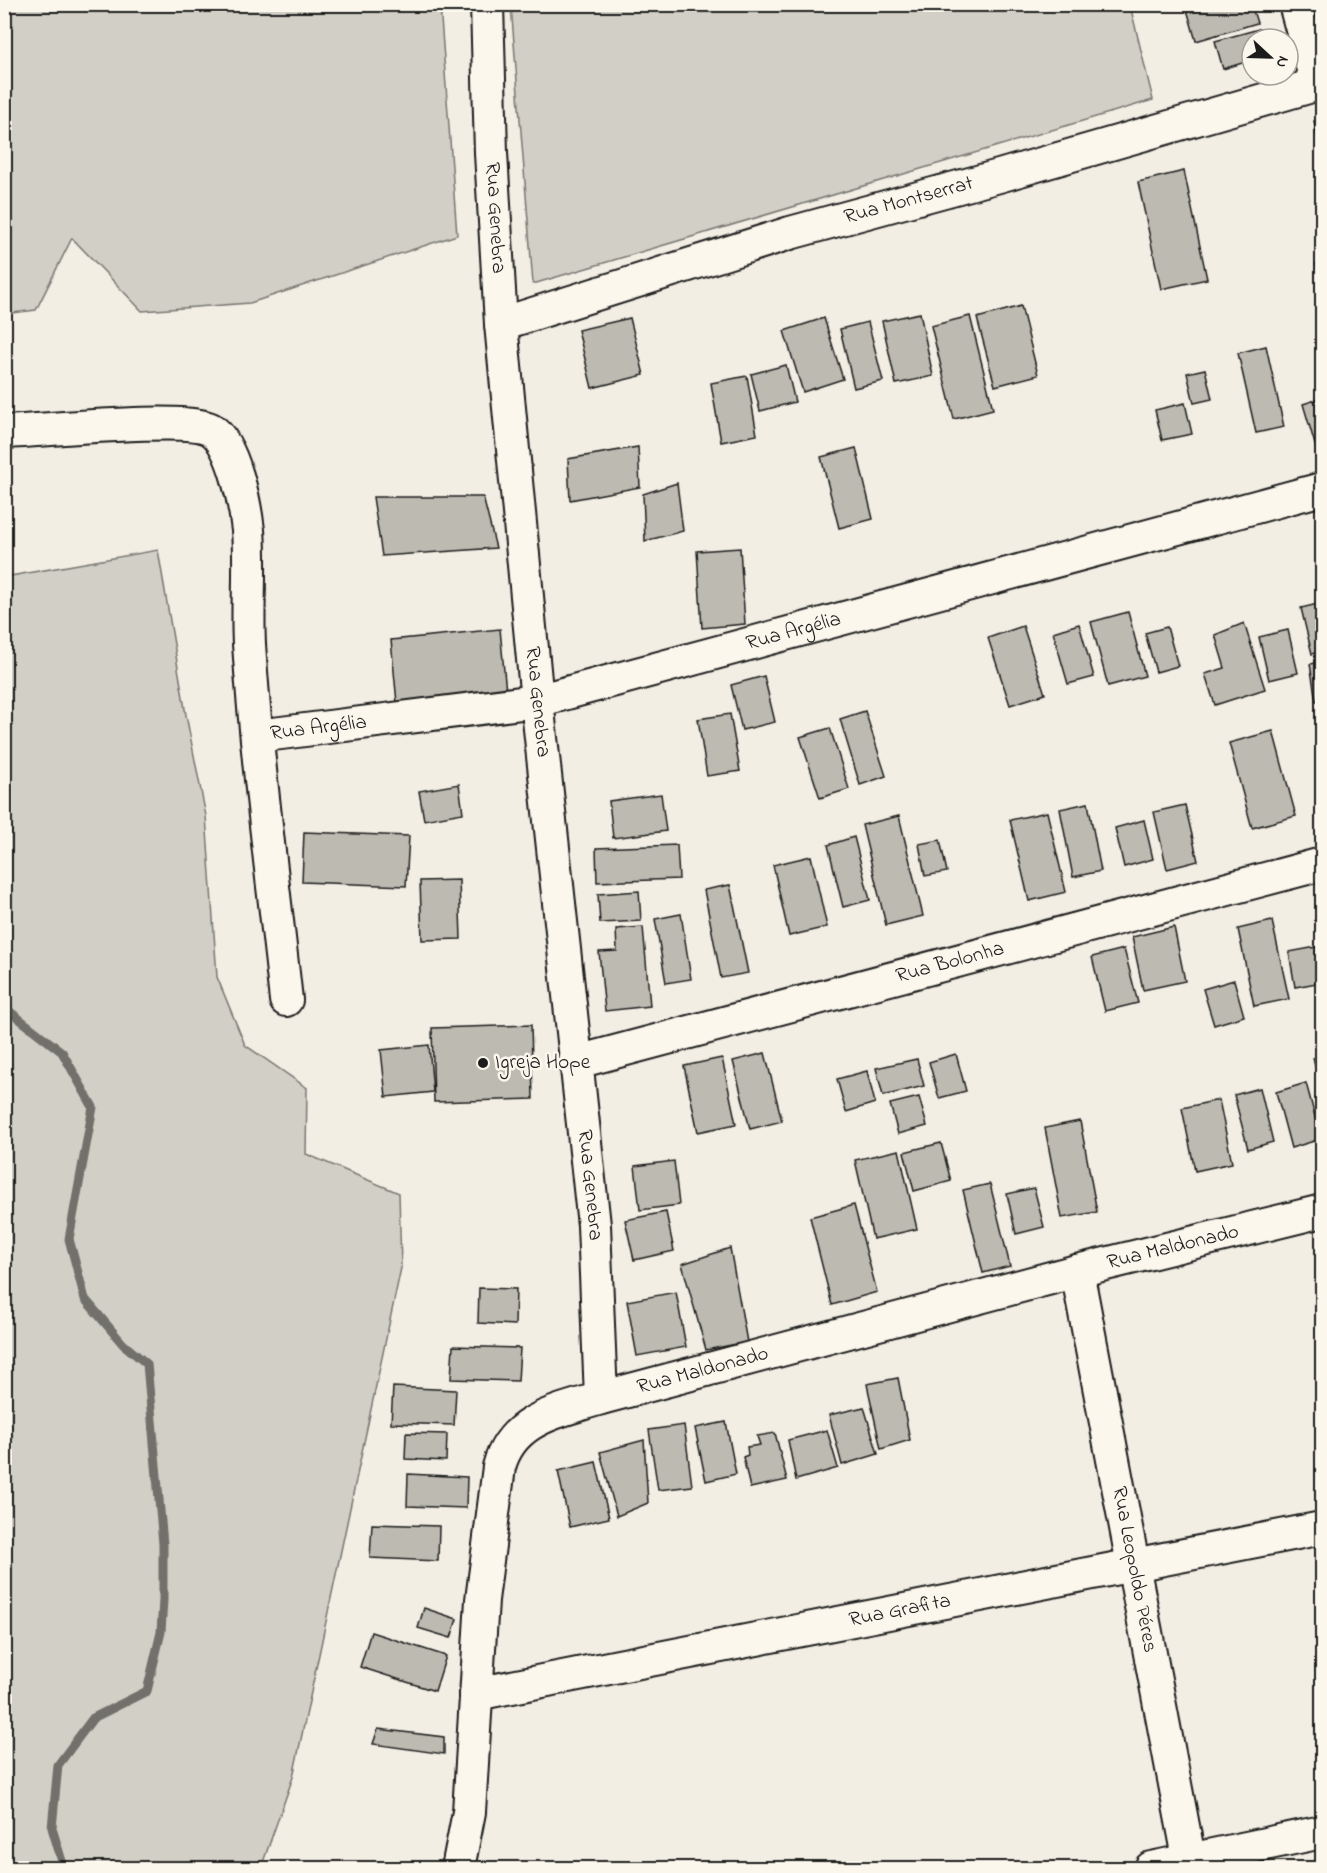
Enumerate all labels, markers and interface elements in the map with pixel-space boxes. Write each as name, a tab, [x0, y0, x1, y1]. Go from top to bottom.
north arrow	[1240, 27, 1300, 87]
text: N	[1269, 52, 1295, 72]
street label: Rua Genebra	[477, 161, 513, 274]
street label: Rua Montserrat	[841, 169, 977, 233]
street label: Rua Argélia	[743, 605, 844, 659]
street label: Rua Genebra	[517, 645, 558, 759]
street label: Rua Argélia	[268, 707, 369, 749]
street label: Rua Bolonha	[893, 934, 1007, 992]
place label: Igreja Hope	[495, 1048, 591, 1080]
marker: Igreja Hope	[476, 1056, 490, 1070]
street label: Rua Genebra	[569, 1128, 610, 1241]
street label: Rua Maldonado	[1104, 1217, 1242, 1278]
street label: Rua Maldonado	[634, 1339, 772, 1403]
street label: Rua Leopoldo Péres	[1103, 1484, 1165, 1655]
street label: Rua Grafita	[846, 1586, 953, 1635]

